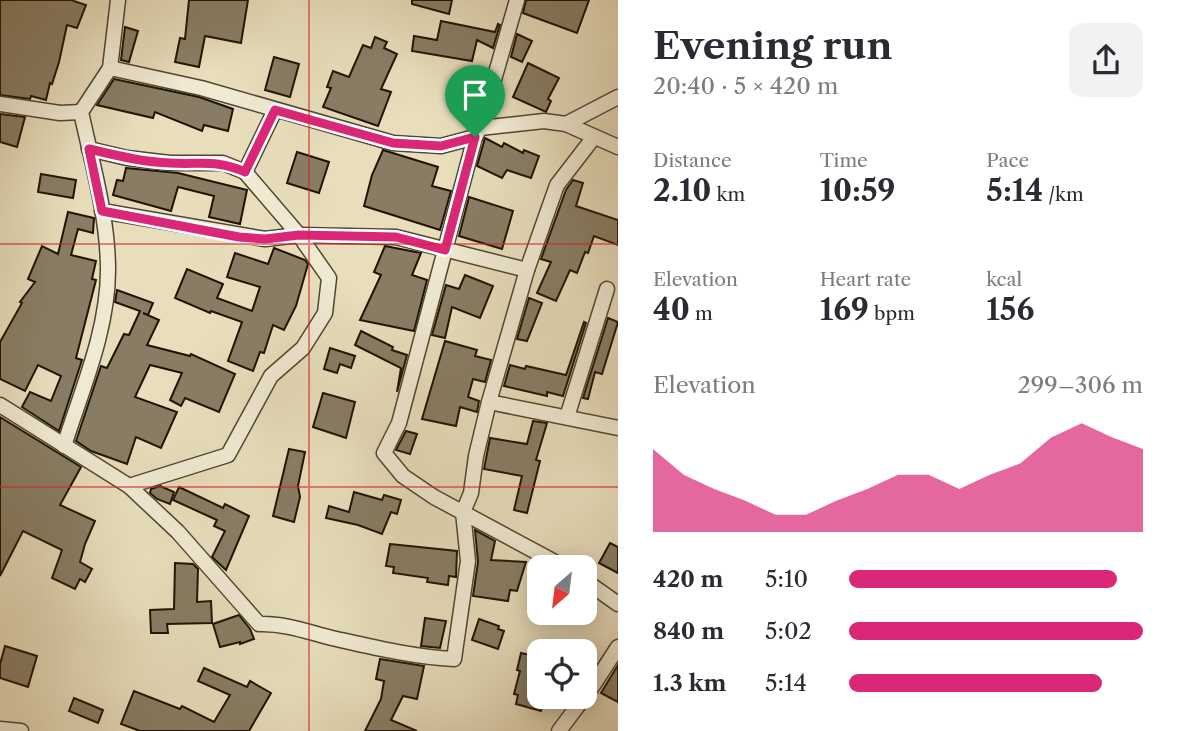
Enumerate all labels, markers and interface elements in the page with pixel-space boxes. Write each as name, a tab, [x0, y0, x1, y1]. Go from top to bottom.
text: Evening run	[653, 22, 893, 69]
button: share	[1069, 23, 1143, 97]
pin	[445, 65, 505, 137]
text: 20:40 · 5 × 420 m	[653, 72, 838, 100]
icon: arrive	[456, 76, 494, 114]
text: Distance	[653, 149, 732, 172]
text: Time	[820, 149, 868, 172]
text: Pace	[986, 149, 1029, 172]
text: 2.10	[653, 172, 711, 209]
text: 10:59	[820, 172, 895, 209]
text: 5:14	[986, 172, 1043, 209]
text: km	[711, 183, 745, 206]
text: /km	[1043, 183, 1084, 206]
text: Elevation	[653, 268, 738, 291]
text: Heart rate	[820, 268, 911, 291]
text: kcal	[986, 268, 1022, 291]
text: 40	[653, 291, 690, 328]
text: 169	[820, 291, 869, 328]
text: 156	[986, 291, 1034, 328]
text: m	[690, 302, 713, 325]
text: bpm	[869, 302, 915, 325]
text: Elevation	[653, 371, 756, 399]
text: 299–306 m	[1017, 371, 1143, 399]
north arrow	[527, 555, 597, 625]
map controls	[527, 555, 597, 709]
text: 420 m	[653, 565, 724, 593]
text: 5:10	[765, 565, 808, 593]
text: 840 m	[653, 617, 724, 645]
text: 5:02	[765, 617, 812, 645]
button: locate	[527, 639, 597, 709]
text: 1.3 km	[653, 669, 727, 697]
text: 5:14	[765, 669, 807, 697]

